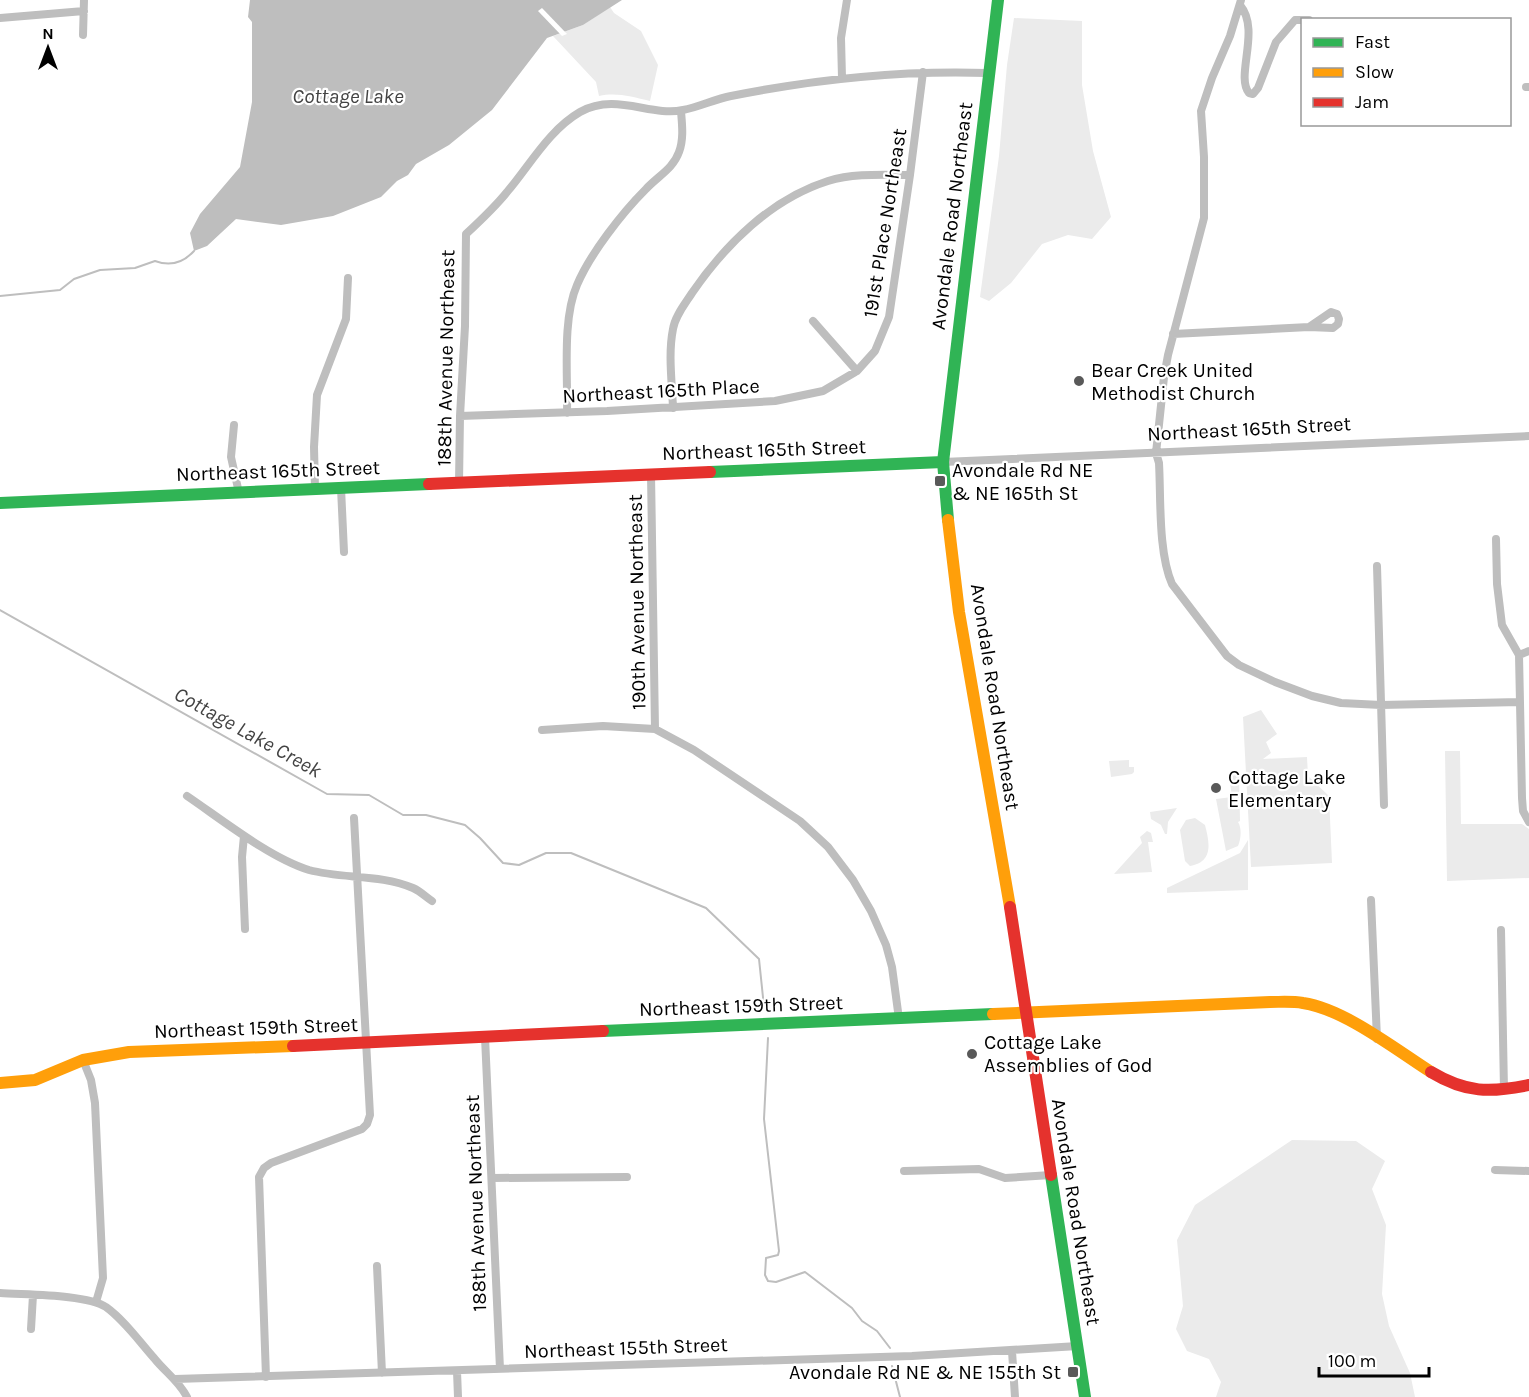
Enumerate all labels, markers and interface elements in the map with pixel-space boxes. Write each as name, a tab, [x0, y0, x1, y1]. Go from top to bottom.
north arrow	[18, 18, 78, 78]
legend	[1301, 18, 1511, 126]
text: N	[42, 24, 54, 43]
text: Fast	[1355, 31, 1390, 53]
text: Slow	[1355, 61, 1394, 83]
water label: Cottage Lake	[292, 84, 404, 108]
text: Jam	[1355, 91, 1389, 113]
street label: Avondale Road Northeast	[927, 100, 977, 331]
street label: 191st Place Northeast	[859, 126, 911, 319]
street label: 188th Avenue Northeast	[433, 249, 459, 467]
place label: Bear Creek United Methodist Church	[1091, 359, 1255, 405]
street label: Northeast 165th Place	[562, 374, 760, 408]
marker: Bear Creek United Methodist Church	[1072, 374, 1086, 388]
street label: Northeast 165th Street	[1146, 412, 1352, 446]
street label: Northeast 165th Street	[662, 435, 867, 465]
street label: Northeast 165th Street	[176, 456, 381, 486]
place label: Avondale Rd NE & NE 165th St	[952, 459, 1093, 505]
marker: Avondale Rd NE & NE 165th St	[933, 474, 947, 488]
street label: 190th Avenue Northeast	[624, 493, 650, 710]
street label: Avondale Road Northeast	[966, 582, 1024, 812]
water label: Cottage Lake Creek	[170, 682, 326, 783]
place label: Cottage Lake Elementary	[1228, 766, 1345, 812]
marker: Cottage Lake Elementary	[1209, 781, 1223, 795]
street label: Northeast 159th Street	[639, 991, 844, 1021]
street label: Northeast 159th Street	[154, 1013, 359, 1043]
place label: Cottage Lake Assemblies of God	[984, 1031, 1153, 1077]
marker: Cottage Lake Assemblies of God	[965, 1047, 979, 1061]
street label: 188th Avenue Northeast	[461, 1094, 491, 1312]
street label: Avondale Road Northeast	[1047, 1097, 1105, 1327]
street label: Northeast 155th Street	[524, 1333, 729, 1363]
scale bar	[1319, 1340, 1428, 1378]
text: 100 m	[1328, 1350, 1376, 1372]
place label: Avondale Rd NE & NE 155th St	[789, 1361, 1061, 1384]
marker: Avondale Rd NE & NE 155th St	[1066, 1365, 1080, 1379]

